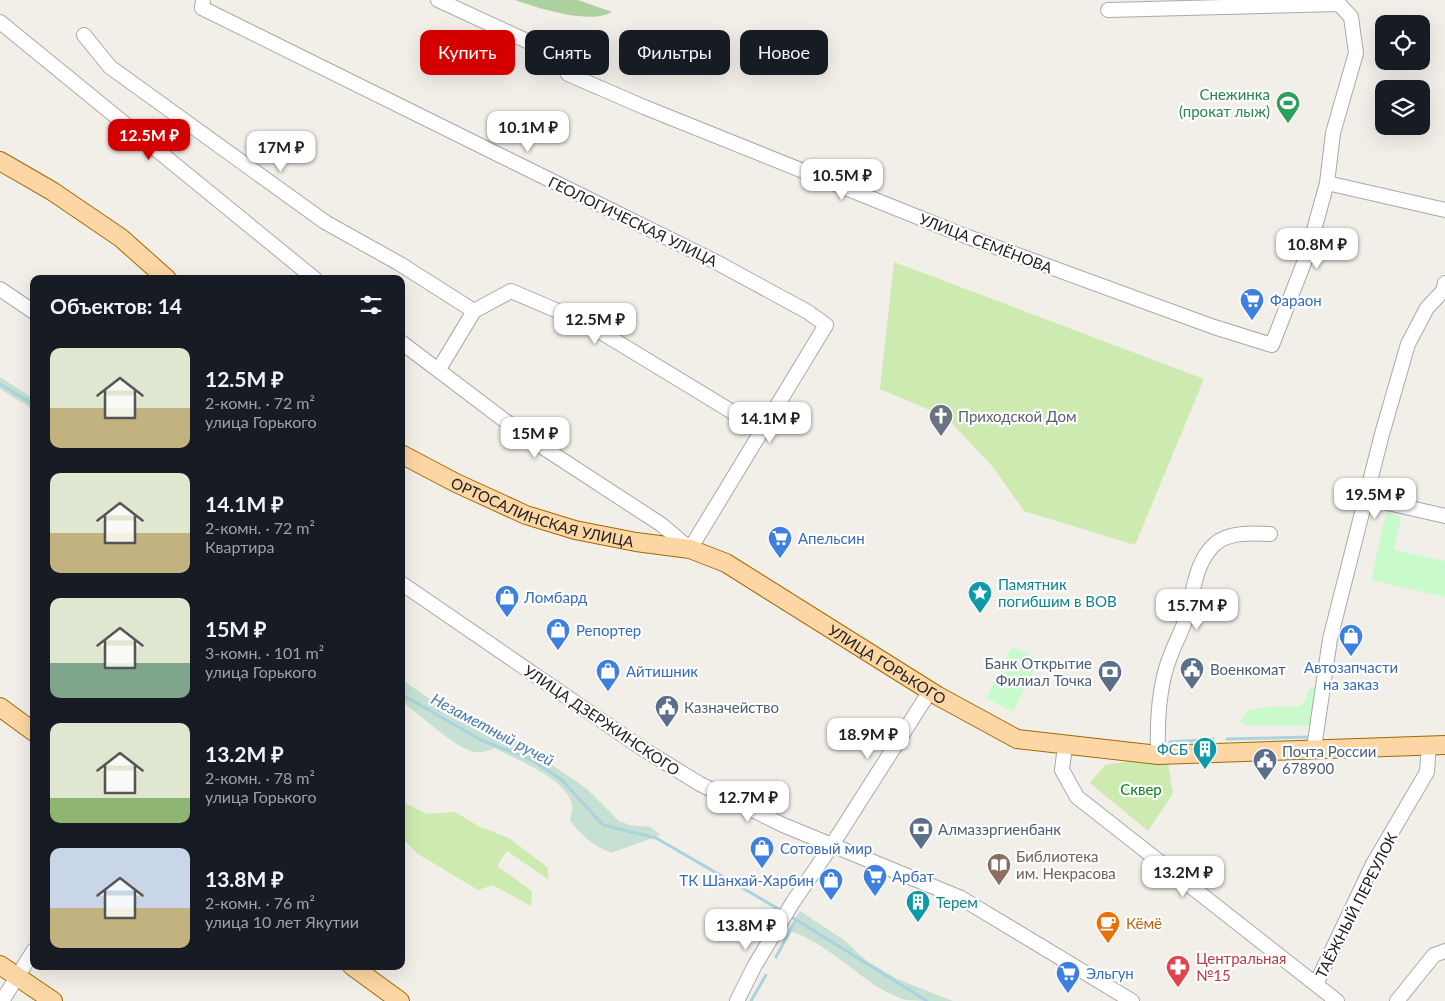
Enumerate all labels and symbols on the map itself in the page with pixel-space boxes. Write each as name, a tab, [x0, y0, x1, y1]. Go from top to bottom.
place label: Снежинка (прокат лыж)	[1179, 85, 1270, 120]
sports icon: Снежинка (прокат лыж)	[1275, 90, 1301, 124]
pin: 10.1M ₽	[482, 110, 574, 153]
pin: 12.5M ₽	[103, 119, 195, 161]
pin: 17M ₽	[246, 130, 316, 173]
pin: 10.5M ₽	[796, 158, 888, 201]
street label: ГЕОЛОГИЧЕСКАЯ УЛИЦА	[546, 172, 721, 270]
street label: УЛИЦА СЕМЁНОВА	[917, 209, 1056, 277]
pin: 10.8M ₽	[1271, 228, 1363, 270]
supermarket icon: Фараон	[1239, 287, 1265, 321]
place label: Фараон	[1270, 291, 1322, 309]
pin: 12.5M ₽	[549, 302, 641, 345]
pin: 14.1M ₽	[724, 402, 816, 444]
church icon: Приходской Дом	[928, 403, 954, 437]
place label: Приходской Дом	[958, 407, 1076, 425]
pin: 15M ₽	[500, 416, 570, 459]
street label: ОРТОСАЛИНСКАЯ УЛИЦА	[448, 473, 636, 551]
pin: 19.5M ₽	[1329, 478, 1421, 520]
supermarket icon: Апельсин	[767, 525, 793, 559]
place label: Апельсин	[798, 529, 865, 547]
place label: Памятник погибшим в ВОВ	[998, 575, 1117, 610]
place icon: Памятник погибшим в ВОВ	[967, 580, 993, 614]
shop icon: Ломбард	[494, 584, 520, 618]
place label: Ломбард	[523, 588, 587, 606]
pin: 15.7M ₽	[1151, 588, 1243, 631]
shop icon: Репортер	[545, 617, 571, 651]
place label: Репортер	[576, 621, 641, 639]
street label: УЛИЦА ГОРЬКОГО	[825, 621, 949, 708]
shop icon: Автозапчасти на заказ	[1338, 623, 1364, 657]
place label: Банк Открытие Филиал Точка	[985, 654, 1092, 689]
public building icon: Военкомат	[1179, 656, 1205, 690]
shop icon: Айтишник	[595, 658, 621, 692]
place label: Автозапчасти на заказ	[1304, 658, 1398, 693]
bank icon: Банк Открытие Филиал Точка	[1097, 659, 1123, 693]
place label: Военкомат	[1210, 660, 1286, 678]
street label: УЛИЦА ДЗЕРЖИНСКОГО	[521, 661, 683, 779]
place label: Айтишник	[626, 662, 698, 680]
water label: Незаметный ручей	[428, 689, 558, 769]
public building icon: Казначейство	[654, 694, 680, 728]
place label: Казначейство	[684, 698, 779, 716]
pin: 18.9M ₽	[822, 718, 914, 760]
building icon: ФСБ	[1192, 736, 1218, 770]
place label: ФСБ	[1157, 740, 1188, 758]
place label: Почта России 678900	[1282, 742, 1376, 777]
public building icon: Почта России 678900	[1252, 747, 1278, 781]
pin: 12.7M ₽	[702, 780, 794, 823]
park label: Сквер	[1120, 780, 1162, 798]
bank icon: Алмазэргиенбанк	[908, 816, 934, 850]
place label: Алмазэргиенбанк	[938, 820, 1061, 838]
street label: ТАЁЖНЫЙ ПЕРЕУЛОК	[1311, 829, 1401, 981]
shop icon: Сотовый мир	[749, 835, 775, 869]
place label: Сотовый мир	[780, 839, 872, 857]
place label: Библиотека им. Некрасова	[1016, 847, 1116, 882]
library icon: Библиотека им. Некрасова	[986, 852, 1012, 886]
pin: 13.2M ₽	[1137, 856, 1229, 898]
supermarket icon: Арбат	[862, 863, 888, 897]
shop icon: ТК Шанхай-Харбин	[818, 867, 844, 901]
place label: Арбат	[892, 867, 935, 885]
place label: ТК Шанхай-Харбин	[679, 871, 814, 889]
building icon: Терем	[905, 889, 931, 923]
place label: Терем	[936, 893, 978, 911]
pin: 13.8M ₽	[700, 908, 792, 951]
cafe icon: Кёмё	[1095, 910, 1121, 944]
place label: Кёмё	[1126, 914, 1162, 932]
place label: Центральная №15	[1196, 949, 1286, 984]
pharmacy icon: Центральная №15	[1165, 954, 1191, 988]
supermarket icon: Эльгун	[1055, 960, 1081, 994]
place label: Эльгун	[1086, 964, 1134, 982]

